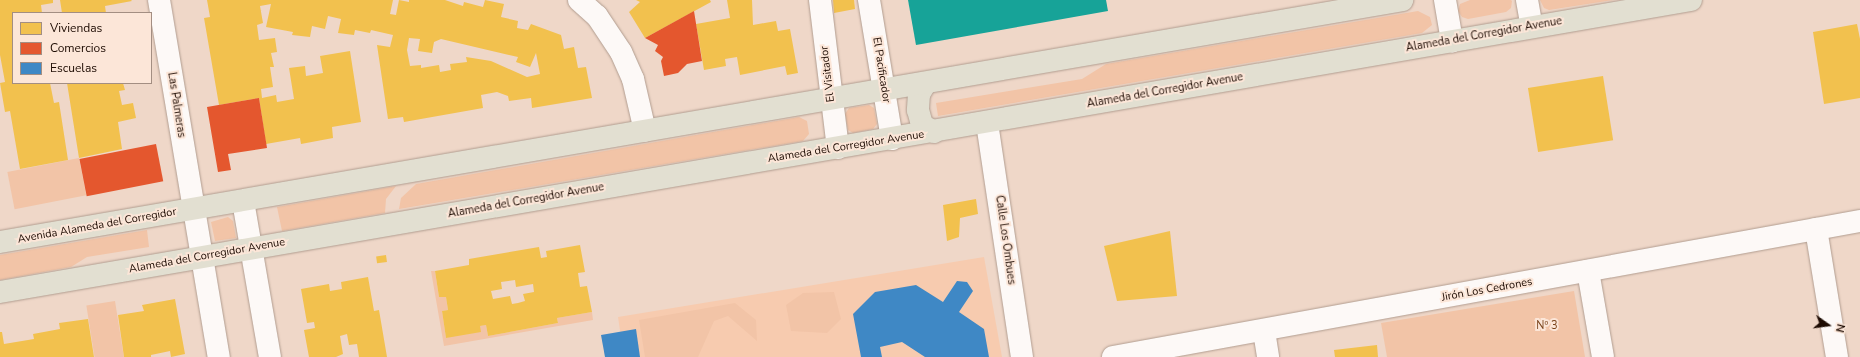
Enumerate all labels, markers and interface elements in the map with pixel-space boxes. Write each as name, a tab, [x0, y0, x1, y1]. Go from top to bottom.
legend	[12, 12, 152, 84]
street label: Alameda del Corregidor Avenue	[1405, 15, 1563, 55]
text: Viviendas	[50, 20, 102, 36]
street label: El Pacificador	[869, 36, 893, 104]
text: Comercios	[50, 40, 106, 56]
street label: El Visitador	[818, 45, 838, 103]
text: Escuelas	[50, 60, 97, 76]
street label: Las Palmeras	[164, 71, 188, 139]
street label: Alameda del Corregidor Avenue	[1086, 71, 1244, 111]
street label: Alameda del Corregidor Avenue	[767, 128, 925, 166]
street label: Alameda del Corregidor Avenue	[447, 181, 605, 221]
street label: Calle Los Ombues	[992, 195, 1018, 285]
street label: Avenida Alameda del Corregidor	[17, 206, 177, 246]
street label: Alameda del Corregidor Avenue	[128, 236, 286, 276]
street label: Jirón Los Cedrones	[1441, 276, 1533, 304]
north arrow	[1808, 305, 1848, 345]
park label: Nº 3	[1536, 319, 1558, 333]
text: N	[1832, 322, 1848, 334]

